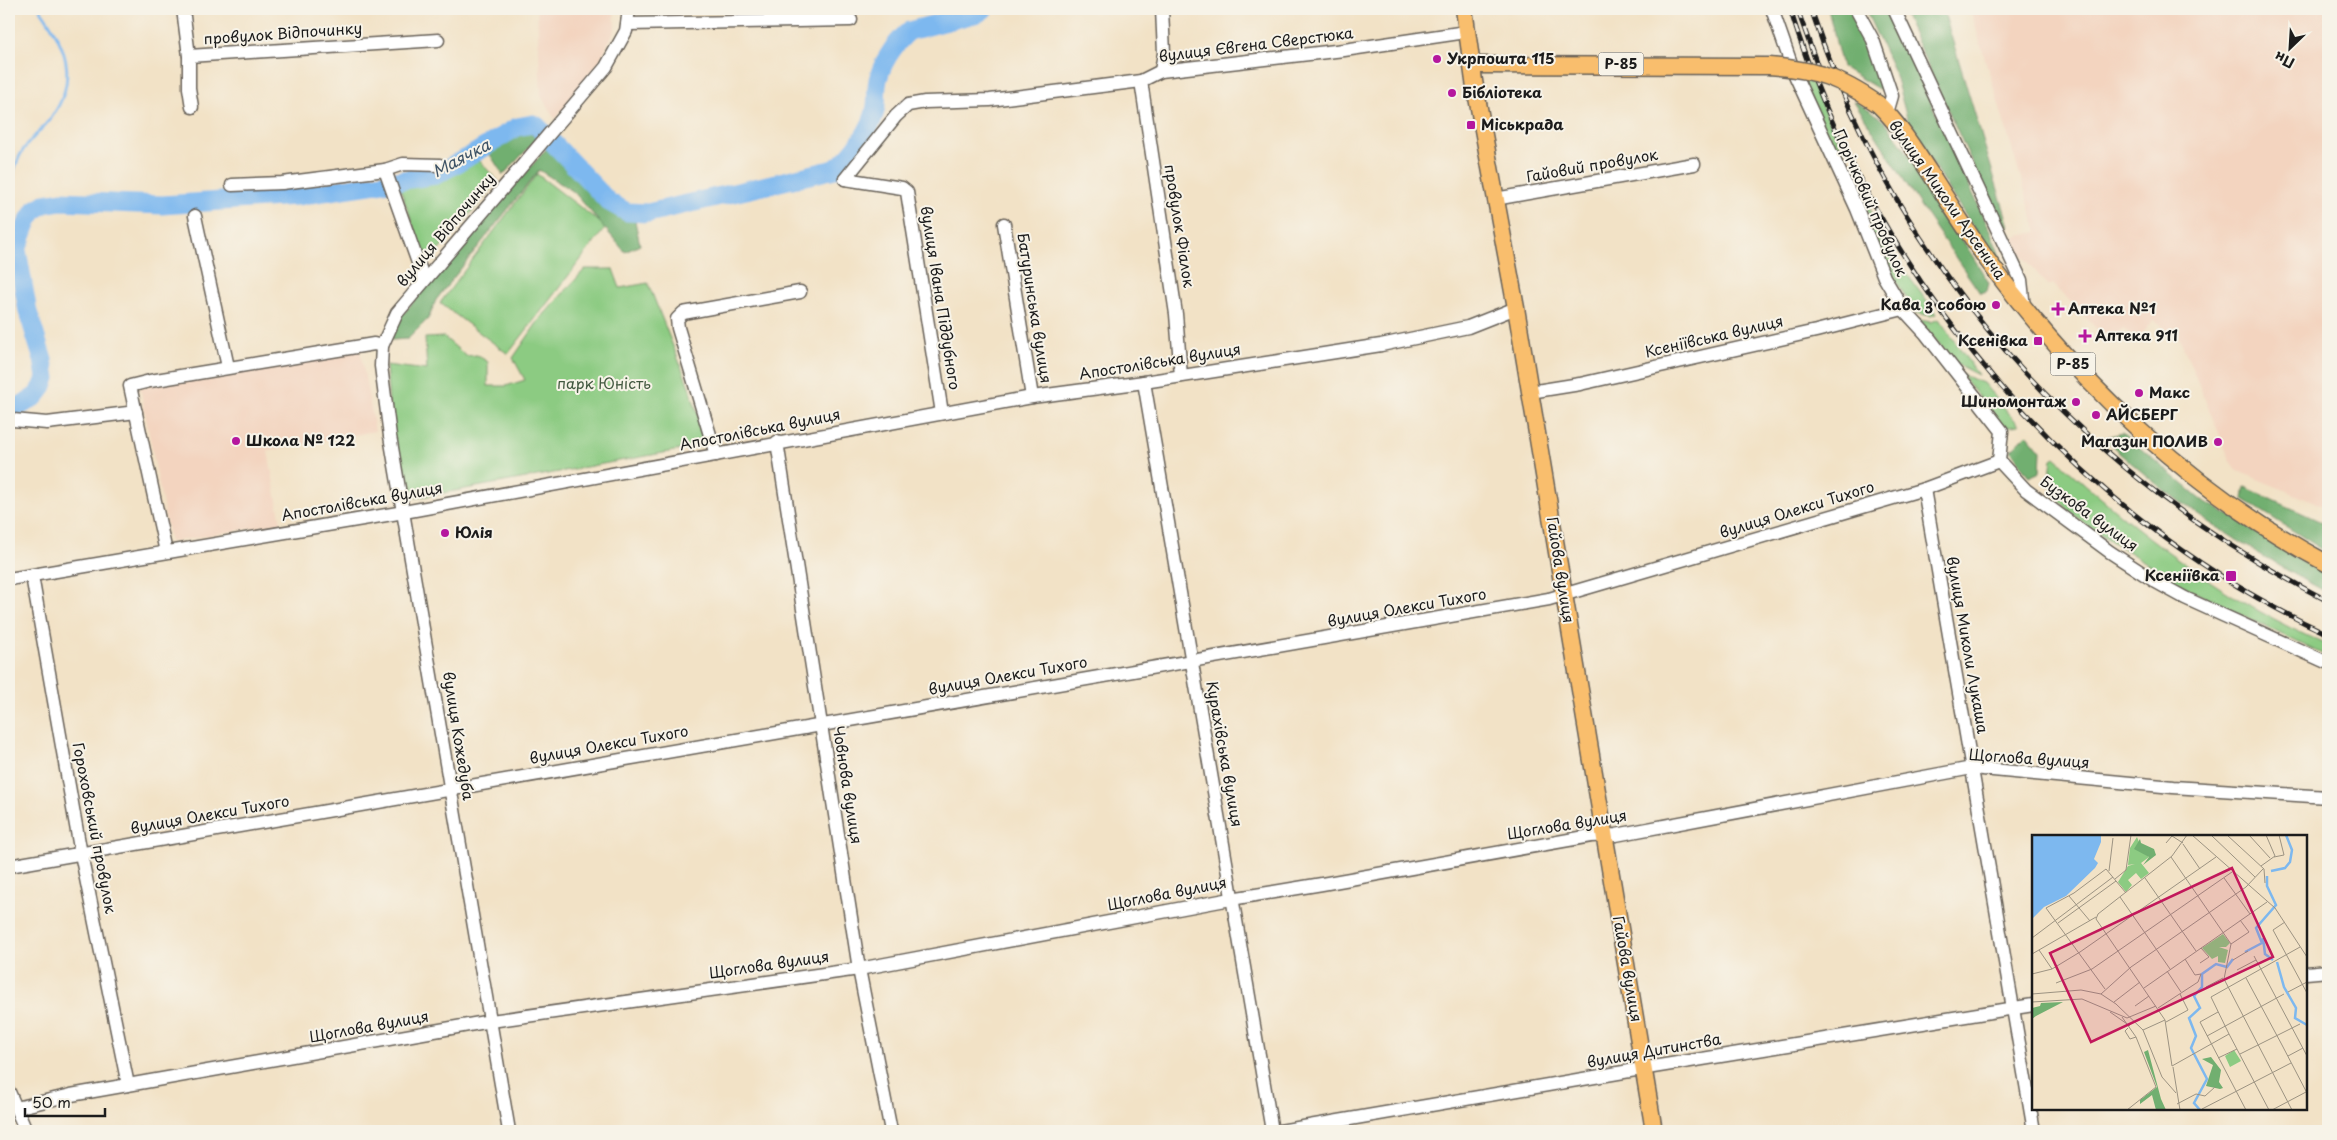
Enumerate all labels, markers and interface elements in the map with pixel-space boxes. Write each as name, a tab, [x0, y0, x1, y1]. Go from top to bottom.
street label: провулок Відпочинку	[203, 15, 363, 50]
street label: вулиця Євгена Сверстюка	[1157, 20, 1355, 67]
north arrow	[2264, 22, 2314, 72]
place label: Укрпошта 115	[1446, 46, 1555, 69]
text: Пн	[2271, 46, 2298, 74]
road number: Р-85	[1598, 52, 1644, 76]
marker: Укрпошта 115	[1431, 53, 1443, 65]
place label: Бібліотека	[1462, 80, 1542, 103]
marker: Бібліотека	[1446, 87, 1458, 99]
place label: Міськрада	[1481, 112, 1564, 135]
street label: вулиця Миколи Арсенича	[1884, 115, 2013, 284]
marker: Міськрада	[1465, 119, 1477, 131]
street label: Порічковий провулок	[1828, 125, 1914, 280]
water label: Маячка	[427, 131, 494, 182]
street label: Гайовий провулок	[1524, 142, 1660, 187]
street label: провулок Фіалок	[1159, 162, 1202, 289]
street label: вулиця Відпочинку	[390, 167, 500, 291]
street label: вулиця Івана Піддубного	[916, 204, 967, 391]
street label: Батуринська вулиця	[1012, 231, 1059, 385]
place label: Кава з собою	[1881, 292, 1986, 315]
place label: Аптека №1	[2068, 296, 2156, 319]
marker: Кава з собою	[1990, 299, 2002, 311]
marker: Аптека №1	[2052, 303, 2064, 315]
street label: Ксеніївська вулиця	[1642, 308, 1785, 363]
place label: Аптека 911	[2095, 323, 2178, 346]
place label: Ксенівка	[1958, 328, 2028, 351]
marker: Аптека 911	[2079, 330, 2091, 342]
marker: Ксенівка	[2032, 335, 2044, 347]
street label: Апостолівська вулиця	[1077, 336, 1242, 385]
road number: Р-85	[2050, 352, 2096, 376]
park label: парк Юність	[557, 371, 651, 394]
place label: Макс	[2149, 380, 2190, 403]
marker: Макс	[2133, 387, 2145, 399]
place label: Шиномонтаж	[1961, 389, 2066, 412]
marker: Шиномонтаж	[2070, 396, 2082, 408]
street label: Апостолівська вулиця	[677, 402, 842, 455]
place label: АЙСБЕРГ	[2105, 402, 2179, 425]
marker: АЙСБЕРГ	[2090, 409, 2102, 421]
place label: Школа № 122	[246, 428, 355, 451]
place label: Магазин ПОЛИВ	[2081, 429, 2208, 452]
marker: Школа № 122	[230, 435, 242, 447]
marker: Магазин ПОЛИВ	[2212, 436, 2224, 448]
street label: Бузкова вулиця	[2036, 469, 2144, 556]
street label: вулиця Олекси Тихого	[1716, 474, 1877, 543]
street label: Апостолівська вулиця	[279, 475, 444, 526]
street label: Гайова вулиця	[1542, 515, 1581, 625]
place label: Юлія	[455, 520, 493, 543]
marker: Юлія	[439, 527, 451, 539]
street label: вулиця Миколи Лукаша	[1942, 554, 1996, 736]
place label: Ксеніївка	[2145, 563, 2220, 586]
marker: Ксеніївка	[2224, 569, 2238, 583]
street label: вулиця Олекси Тихого	[1325, 581, 1488, 632]
street label: вулиця Олекси Тихого	[926, 649, 1089, 700]
street label: вулиця Кожедуба	[438, 670, 481, 802]
street label: Курахівська вулиця	[1201, 679, 1250, 829]
street label: вулиця Олекси Тихого	[527, 718, 690, 769]
street label: Човнова вулиця	[828, 724, 869, 846]
street label: Гороховський провулок	[68, 740, 123, 915]
street label: Щоглова вулиця	[1968, 742, 2090, 773]
street label: вулиця Олекси Тихого	[128, 788, 291, 839]
street label: Щоглова вулиця	[1505, 803, 1628, 844]
inset map	[2032, 835, 2307, 1110]
street label: Щоглова вулиця	[1105, 870, 1228, 915]
street label: Гайова вулиця	[1608, 914, 1649, 1024]
street label: Щоглова вулиця	[707, 944, 830, 983]
street label: Щоглова вулиця	[307, 1004, 430, 1047]
street label: вулиця Дитинства	[1585, 1026, 1723, 1073]
scale bar	[25, 1085, 105, 1117]
text: 50 m	[32, 1090, 71, 1113]

